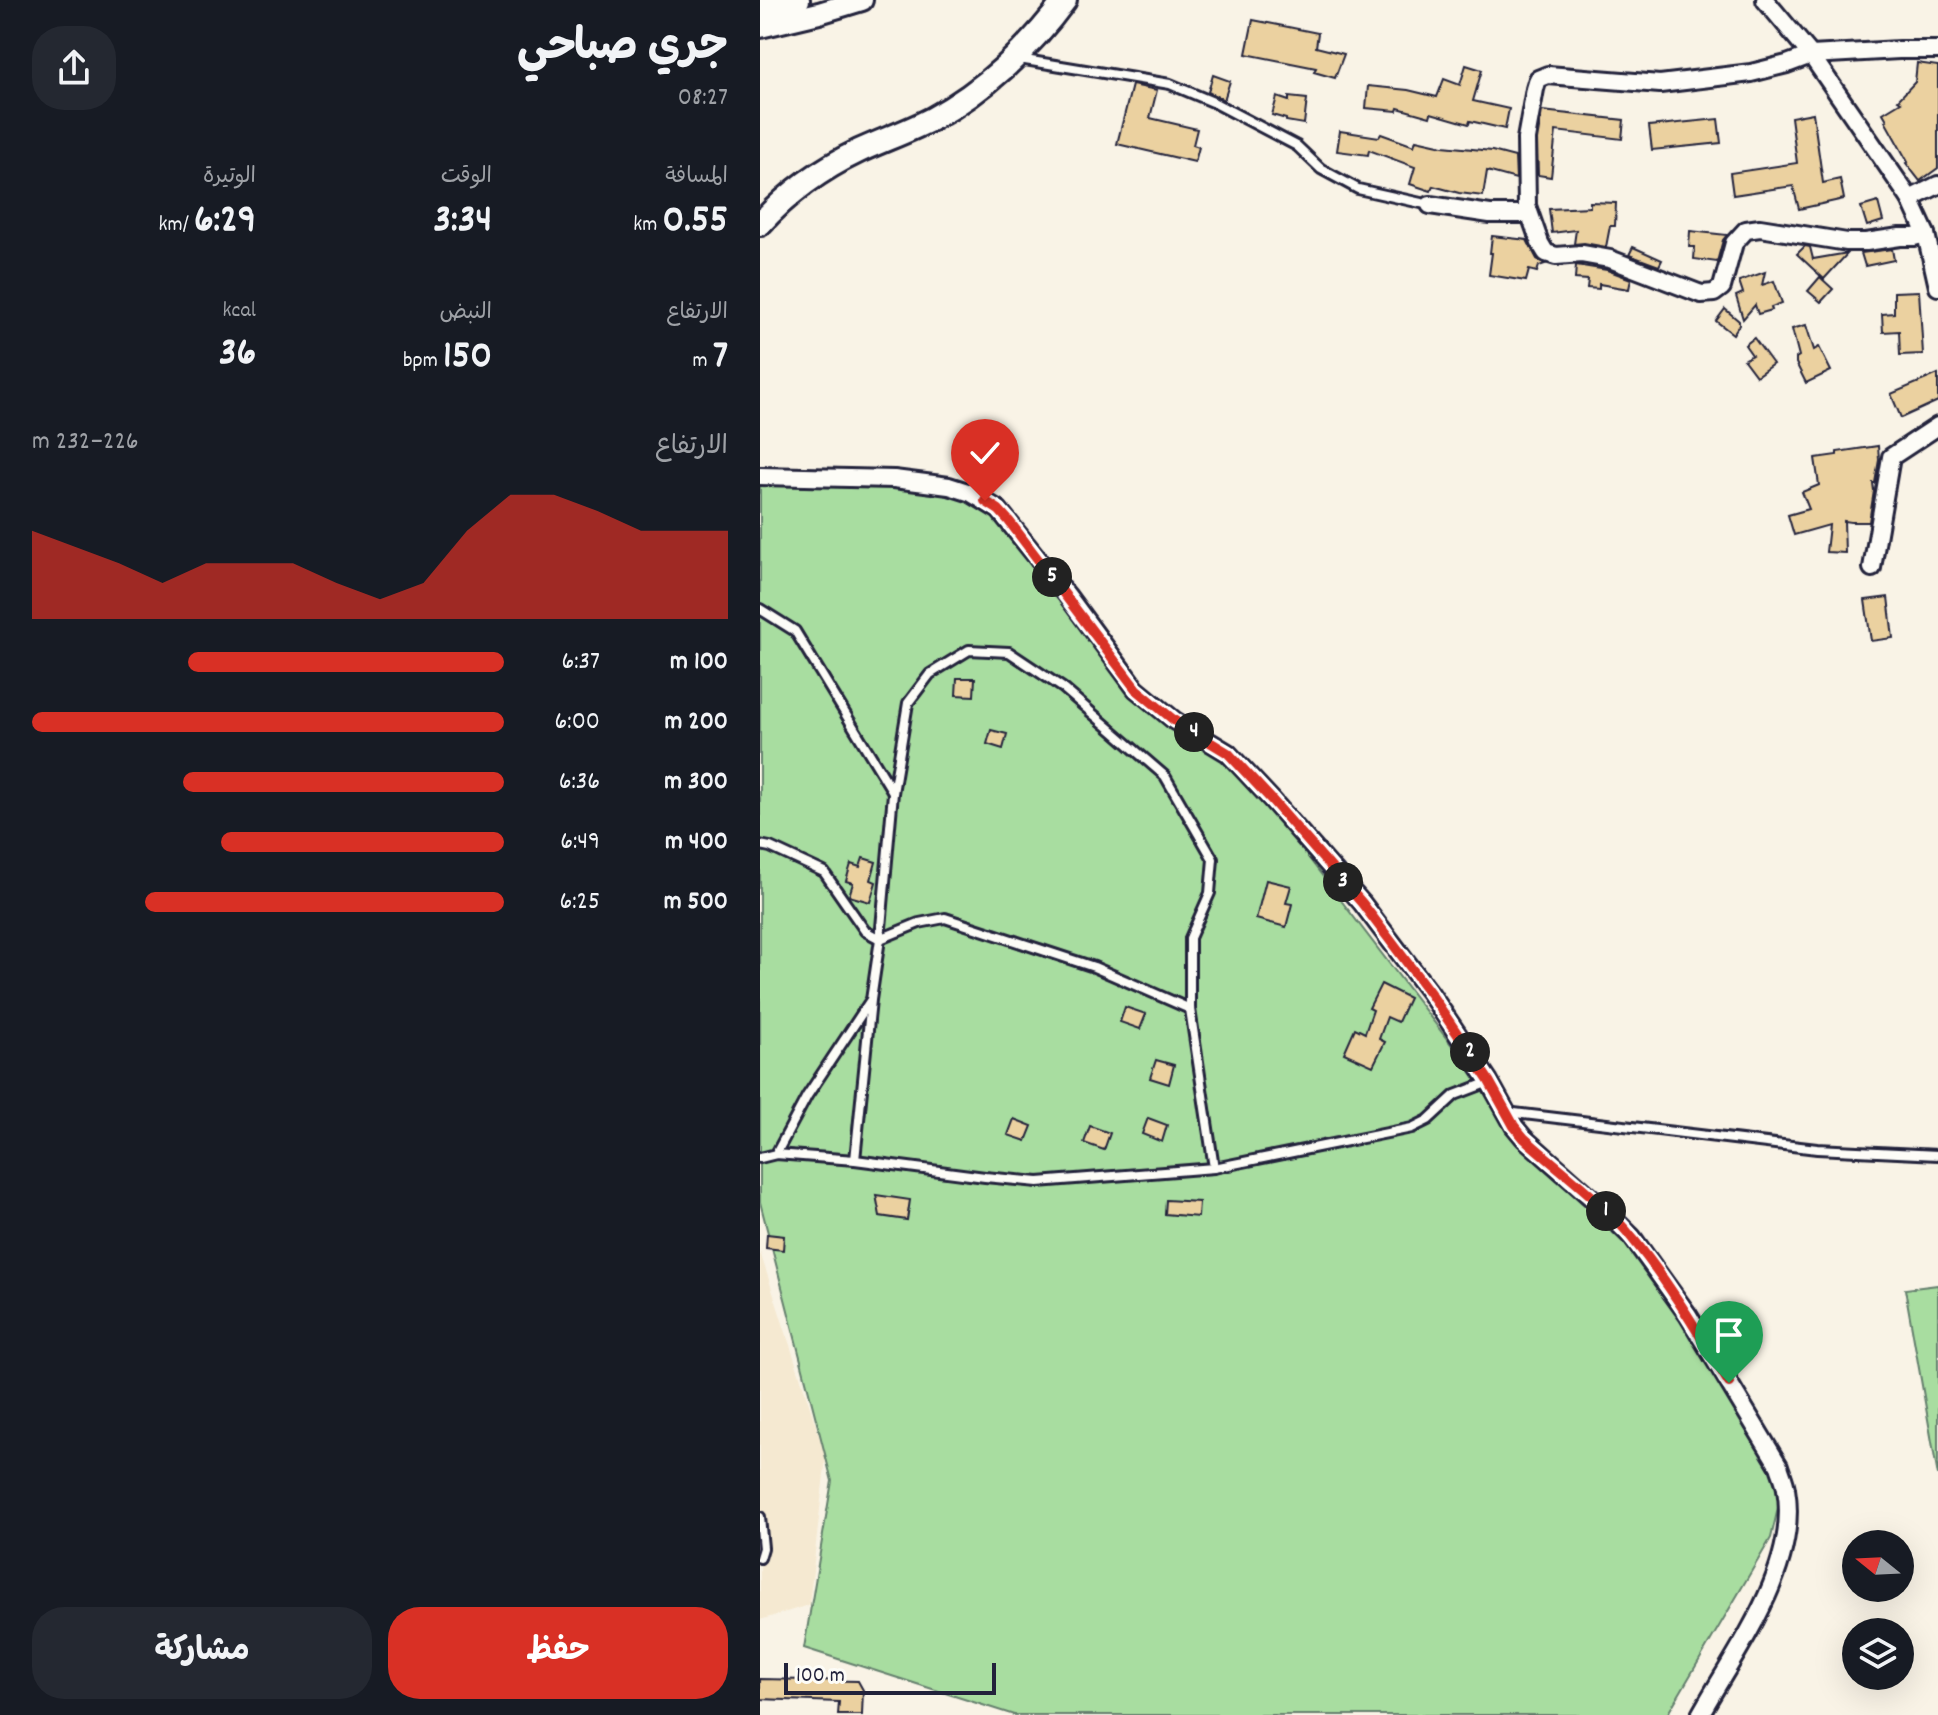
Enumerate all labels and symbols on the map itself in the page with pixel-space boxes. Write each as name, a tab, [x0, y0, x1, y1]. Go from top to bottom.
pin	[951, 419, 1019, 501]
pin: 5	[1032, 557, 1072, 597]
pin: 4	[1174, 712, 1214, 752]
pin: 3	[1323, 862, 1363, 902]
pin: 2	[1450, 1032, 1490, 1072]
pin: 1	[1586, 1191, 1626, 1231]
pin	[1695, 1301, 1763, 1383]
north arrow	[1842, 1530, 1914, 1602]
scale bar	[784, 1659, 996, 1695]

